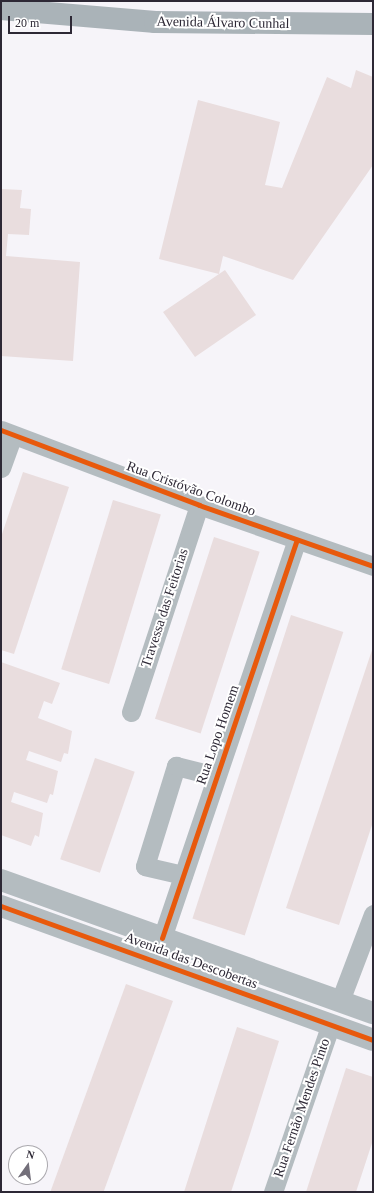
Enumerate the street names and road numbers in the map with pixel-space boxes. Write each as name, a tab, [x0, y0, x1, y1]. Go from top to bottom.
street label: Avenida Álvaro Cunhal	[157, 13, 289, 33]
street label: Rua Cristóvão Colombo	[124, 458, 258, 520]
street label: Travessa das Feitorias	[138, 546, 192, 670]
street label: Rua Lopo Homem	[193, 683, 243, 787]
street label: Avenida das Descobertas	[122, 929, 260, 993]
street label: Rua Fernão Mendes Pinto	[270, 1036, 334, 1180]

